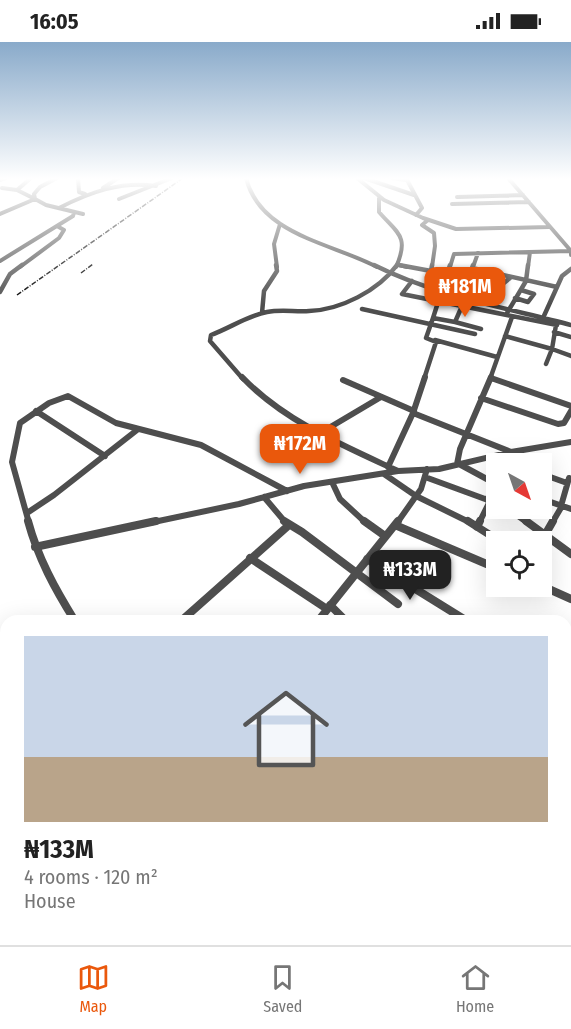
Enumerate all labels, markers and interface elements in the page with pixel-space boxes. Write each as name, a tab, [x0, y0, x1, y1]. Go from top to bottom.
text: 16:05	[30, 8, 79, 35]
pin: ₦181M	[423, 267, 507, 318]
text: ₦181M	[438, 274, 492, 298]
pin: ₦172M	[258, 424, 342, 475]
text: ₦172M	[274, 431, 326, 455]
north arrow	[486, 453, 552, 519]
map controls	[486, 453, 552, 597]
button: locate	[486, 531, 552, 597]
pin: ₦133M	[368, 550, 452, 601]
text: ₦133M	[383, 557, 437, 581]
icon: home	[232, 675, 340, 783]
text: ₦133M	[24, 834, 94, 865]
text: 4 rooms · 120 m²	[24, 865, 158, 889]
text: House	[24, 889, 76, 913]
tab: Map	[77, 961, 110, 1016]
tab: Saved	[263, 961, 302, 1016]
tab: Home	[456, 961, 494, 1016]

